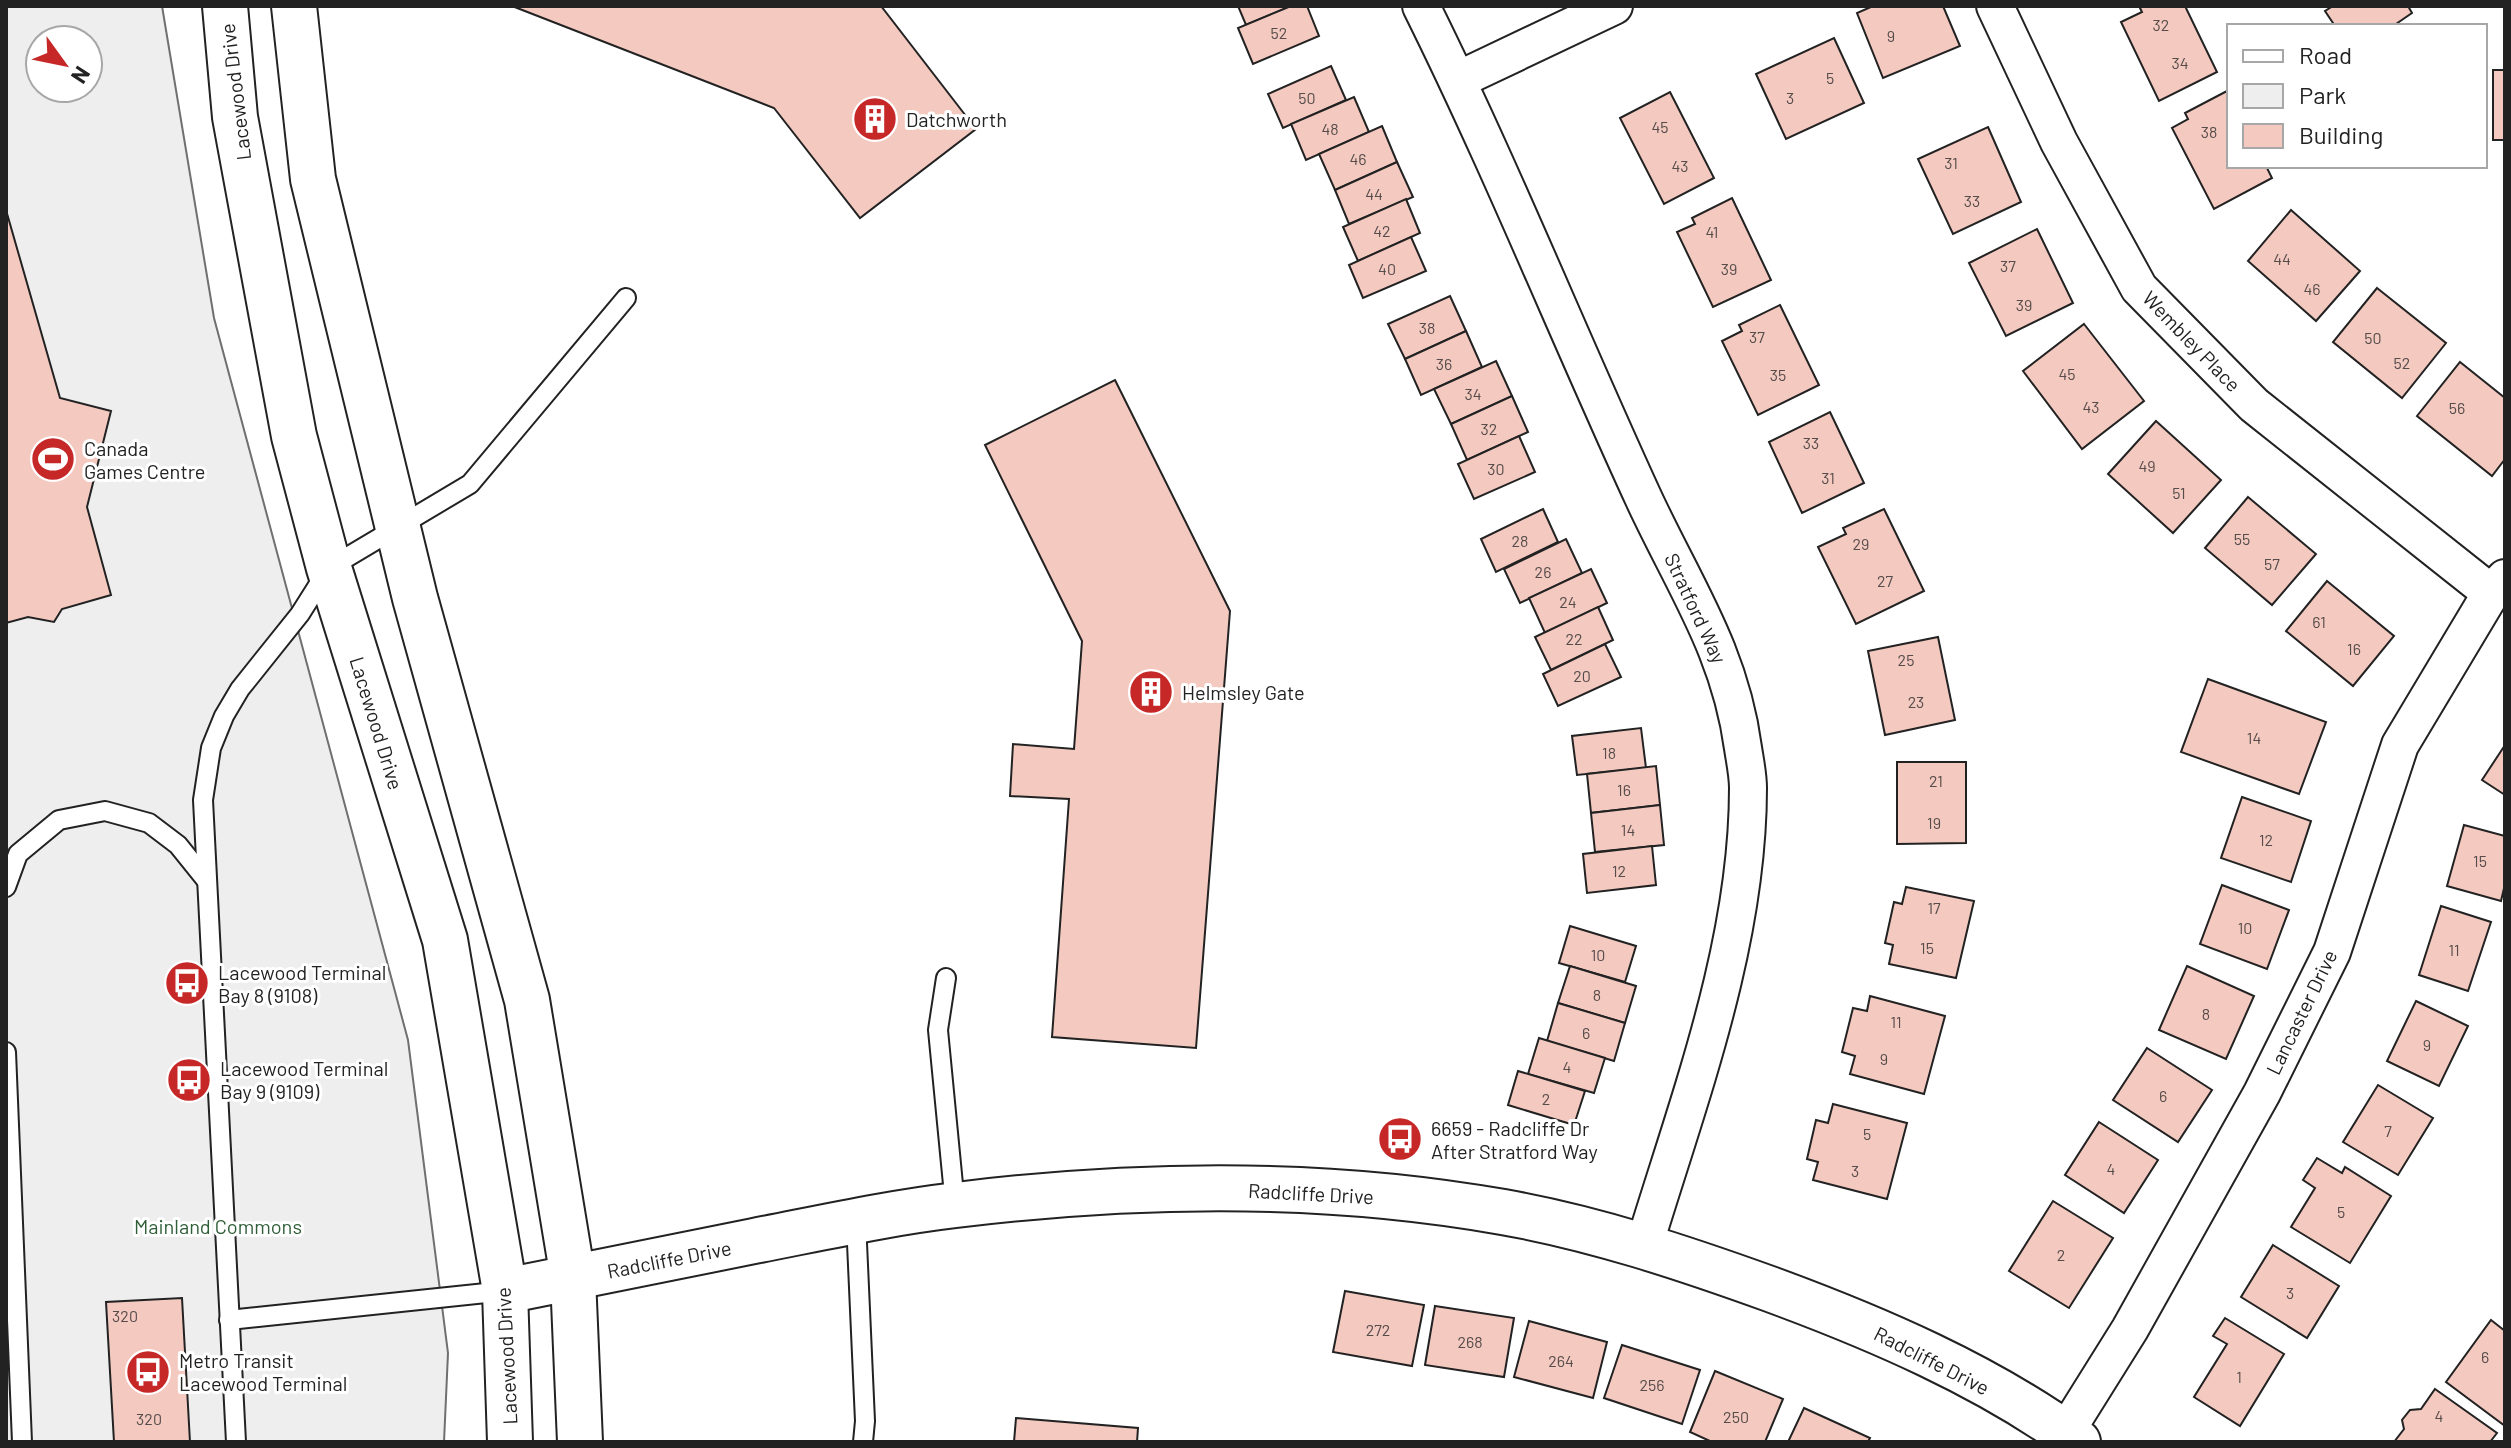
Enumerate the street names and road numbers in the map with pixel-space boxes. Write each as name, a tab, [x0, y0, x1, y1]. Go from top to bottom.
street label: Lacewood Drive	[215, 22, 255, 162]
street label: Wembley Place	[2138, 286, 2246, 396]
street label: Stratford Way	[1660, 549, 1732, 667]
street label: Lacewood Drive	[345, 654, 409, 792]
street label: Lancaster Drive	[2260, 946, 2342, 1078]
street label: Radcliffe Drive	[1247, 1178, 1375, 1208]
street label: Radcliffe Drive	[605, 1235, 733, 1283]
street label: Lacewood Drive	[490, 1287, 522, 1425]
street label: Radcliffe Drive	[1870, 1321, 1994, 1399]

